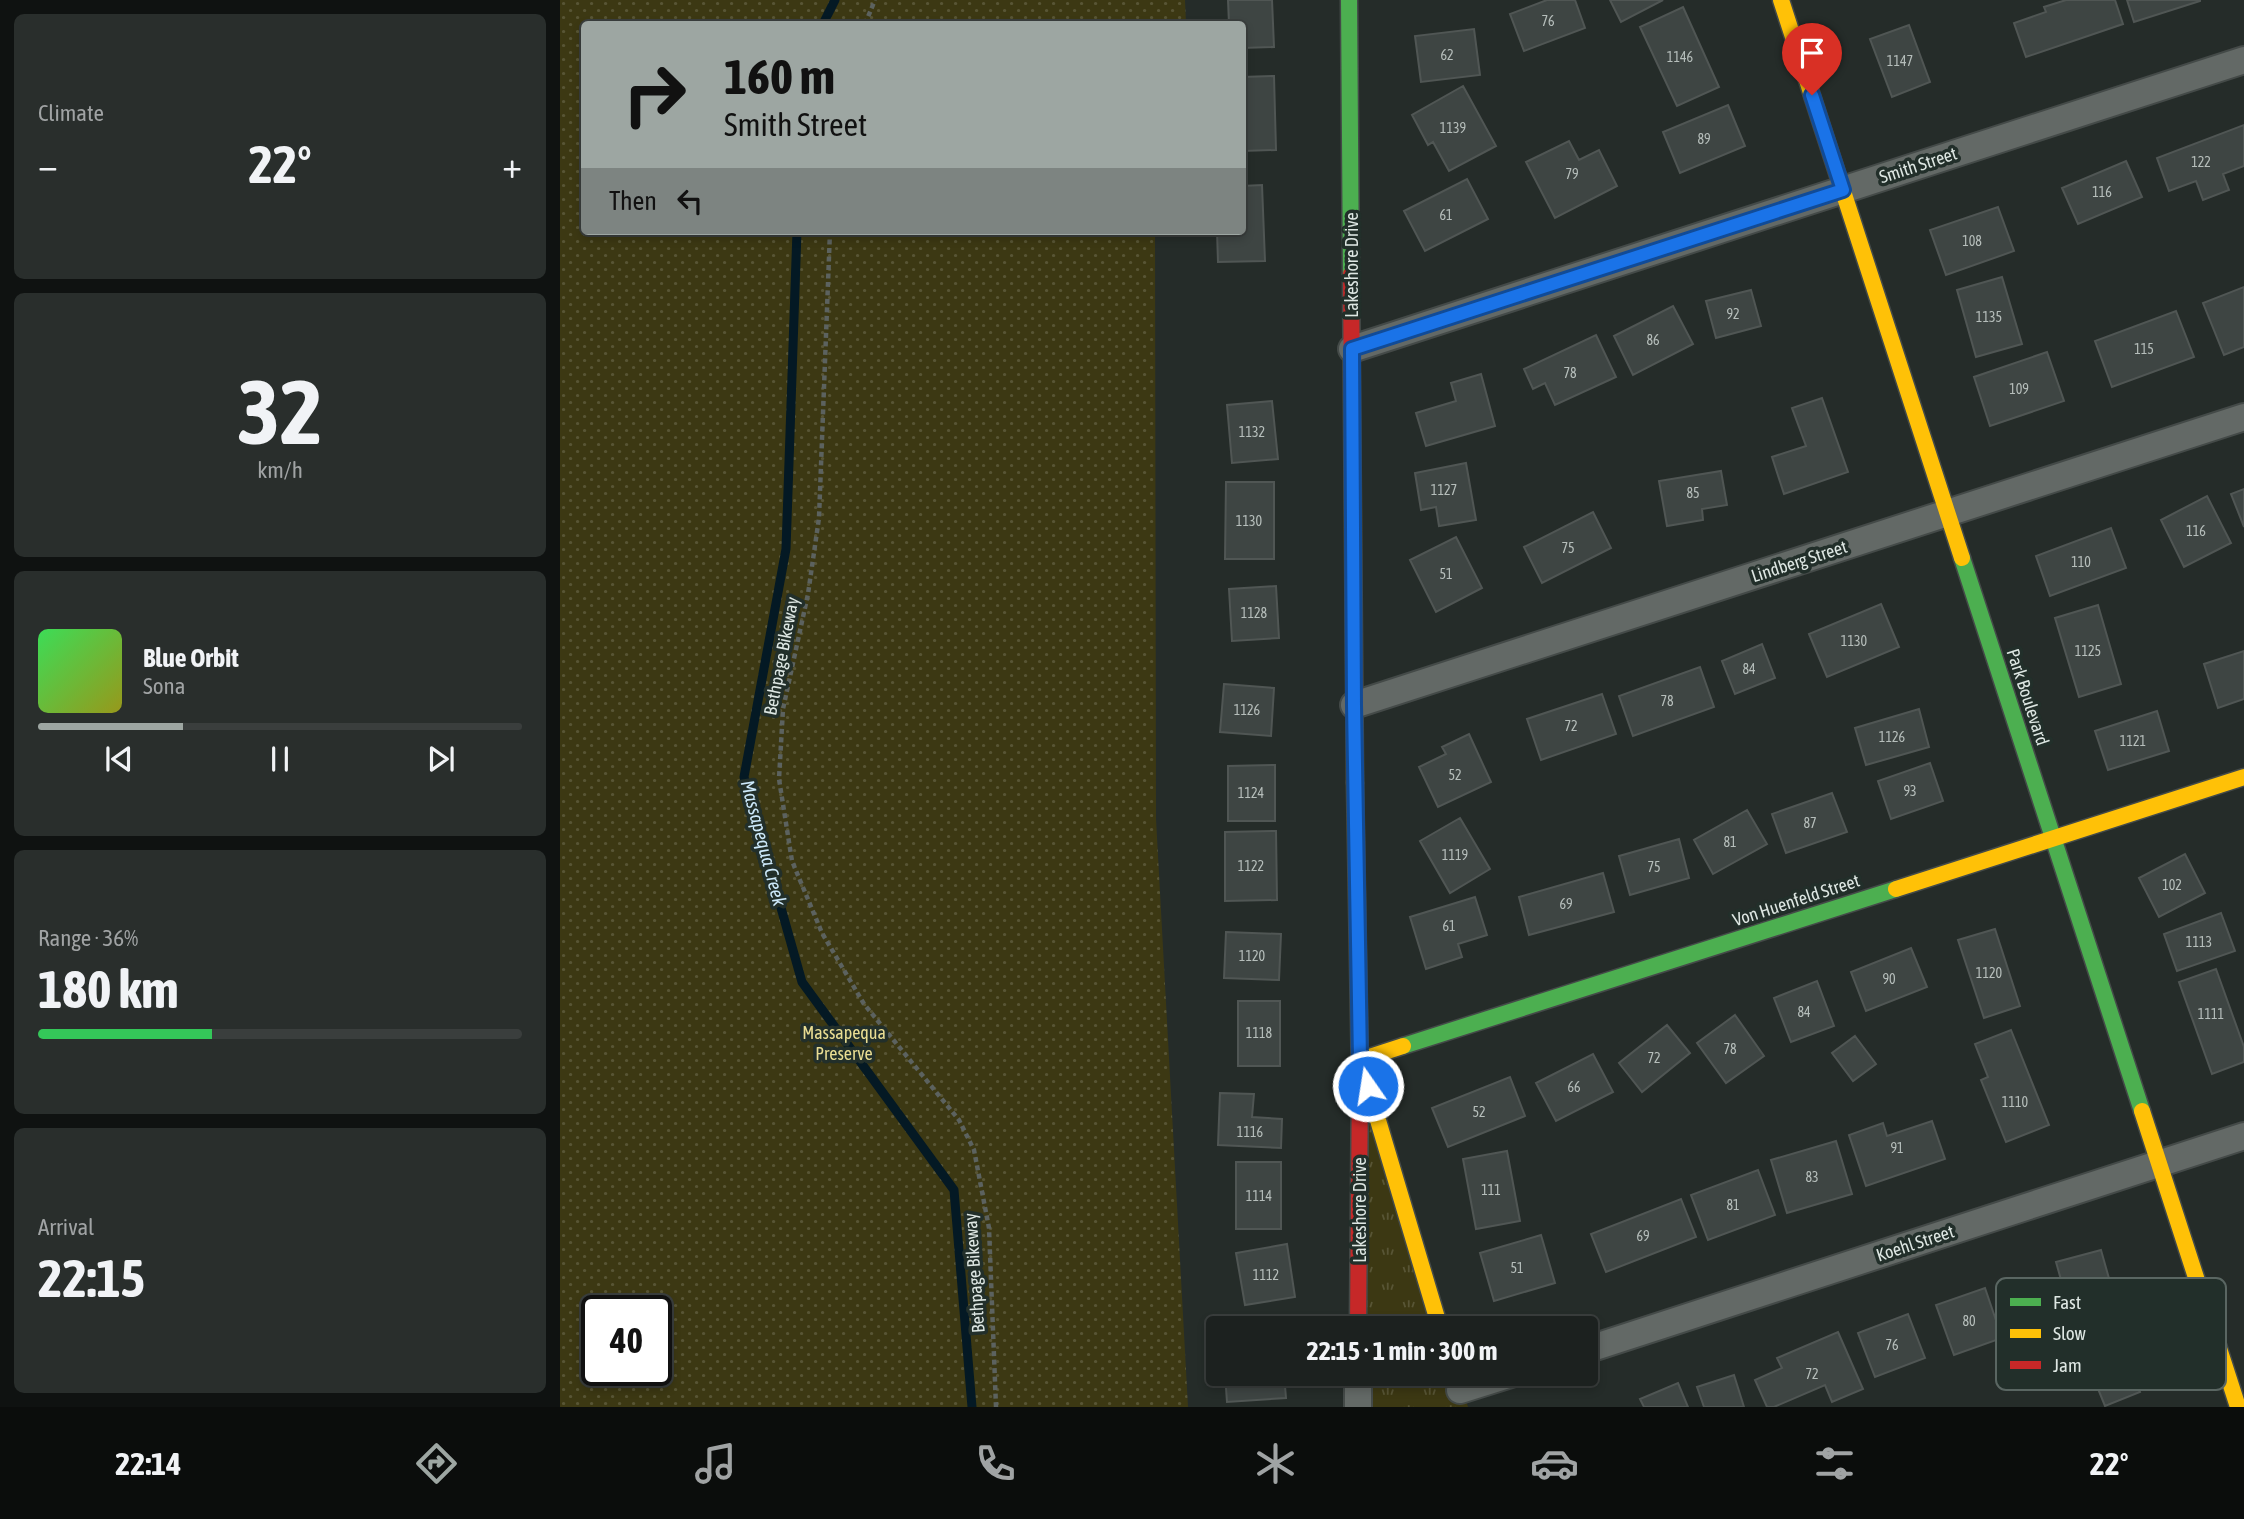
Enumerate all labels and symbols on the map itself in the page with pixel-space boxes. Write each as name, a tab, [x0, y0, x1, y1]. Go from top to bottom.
house number: 76	[1541, 13, 1555, 29]
pin	[1782, 23, 1842, 95]
house number: 62	[1440, 47, 1454, 63]
house number: 1146	[1667, 49, 1694, 65]
house number: 1147	[1887, 53, 1913, 69]
house number: 1139	[1440, 120, 1466, 136]
house number: 89	[1697, 131, 1711, 147]
street label: Smith Street	[1876, 143, 1960, 187]
house number: 122	[2191, 154, 2211, 170]
house number: 79	[1565, 166, 1579, 182]
house number: 116	[2092, 184, 2112, 200]
house number: 61	[1439, 207, 1453, 223]
street label: Lakeshore Drive	[1341, 212, 1362, 318]
house number: 108	[1962, 233, 1982, 249]
house number: 92	[1726, 306, 1740, 322]
house number: 1135	[1976, 309, 2002, 325]
house number: 86	[1646, 332, 1660, 348]
house number: 115	[2134, 341, 2154, 357]
house number: 78	[1563, 365, 1577, 381]
house number: 109	[2009, 381, 2029, 397]
house number: 1132	[1239, 424, 1265, 440]
house number: 1127	[1431, 482, 1457, 498]
house number: 85	[1686, 485, 1700, 501]
house number: 1130	[1236, 513, 1263, 529]
house number: 116	[2186, 523, 2206, 539]
street label: Lindberg Street	[1748, 536, 1850, 586]
house number: 75	[1561, 540, 1575, 556]
house number: 110	[2071, 554, 2091, 570]
house number: 51	[1439, 566, 1453, 582]
street label: Bethpage Bikeway	[759, 595, 803, 717]
house number: 1128	[1241, 605, 1268, 621]
house number: 1130	[1841, 633, 1868, 649]
house number: 1125	[2075, 643, 2101, 659]
street label: Park Boulevard	[2003, 646, 2053, 748]
house number: 84	[1742, 661, 1756, 677]
house number: 78	[1660, 693, 1674, 709]
house number: 1126	[1234, 702, 1261, 718]
house number: 72	[1564, 718, 1578, 734]
house number: 1126	[1879, 729, 1906, 745]
house number: 1121	[2120, 733, 2146, 749]
house number: 52	[1448, 767, 1462, 783]
water label: Massapequa Creek	[737, 778, 792, 909]
house number: 93	[1903, 783, 1917, 799]
house number: 1124	[1238, 785, 1265, 801]
house number: 87	[1803, 815, 1817, 831]
house number: 81	[1723, 834, 1737, 850]
house number: 1119	[1442, 847, 1468, 863]
house number: 1122	[1238, 858, 1264, 874]
house number: 75	[1647, 859, 1661, 875]
street label: Von Huenfeld Street	[1730, 870, 1862, 930]
house number: 102	[2162, 877, 2182, 893]
house number: 69	[1559, 896, 1573, 912]
house number: 61	[1442, 918, 1456, 934]
house number: 1113	[2186, 934, 2212, 950]
house number: 1120	[1239, 948, 1266, 964]
house number: 1120	[1976, 965, 2003, 981]
house number: 90	[1882, 971, 1896, 987]
house number: 84	[1797, 1004, 1811, 1020]
house number: 1111	[2198, 1006, 2224, 1022]
park label: Massapequa Preserve	[802, 1022, 886, 1064]
house number: 1118	[1246, 1025, 1273, 1041]
house number: 78	[1723, 1041, 1737, 1057]
position arrow	[1331, 1049, 1405, 1123]
house number: 72	[1647, 1050, 1661, 1066]
house number: 66	[1567, 1079, 1581, 1095]
house number: 1110	[2002, 1094, 2029, 1110]
house number: 52	[1472, 1104, 1486, 1120]
house number: 1116	[1237, 1124, 1264, 1140]
house number: 91	[1890, 1140, 1904, 1156]
street label: Lakeshore Drive	[1349, 1157, 1370, 1263]
house number: 83	[1805, 1169, 1819, 1185]
house number: 111	[1481, 1182, 1501, 1198]
house number: 1114	[1246, 1188, 1273, 1204]
house number: 81	[1726, 1197, 1740, 1213]
street label: Bethpage Bikeway	[959, 1212, 989, 1334]
street label: Koehl Street	[1873, 1221, 1957, 1265]
house number: 69	[1636, 1228, 1650, 1244]
house number: 51	[1510, 1260, 1524, 1276]
house number: 1112	[1253, 1267, 1279, 1283]
legend	[1996, 1278, 2226, 1390]
text: Fast	[2053, 1291, 2081, 1313]
speed limit sign: 40	[581, 1295, 672, 1386]
house number: 80	[1962, 1313, 1976, 1329]
text: Slow	[2053, 1322, 2087, 1344]
house number: 76	[1885, 1337, 1899, 1353]
text: Jam	[2053, 1354, 2082, 1376]
house number: 72	[1805, 1366, 1819, 1382]

